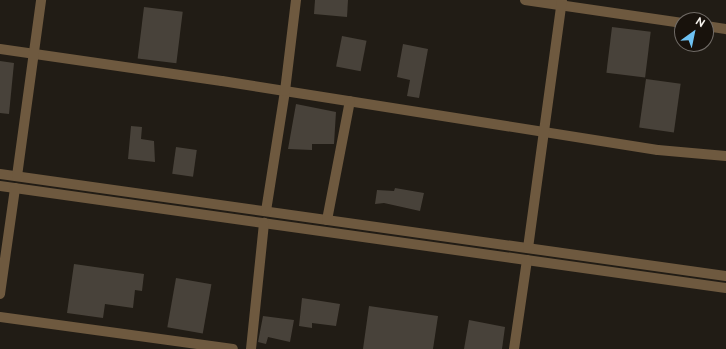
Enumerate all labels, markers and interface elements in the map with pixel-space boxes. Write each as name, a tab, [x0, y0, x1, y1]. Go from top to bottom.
north arrow	[674, 12, 714, 52]
text: N	[693, 15, 707, 30]

